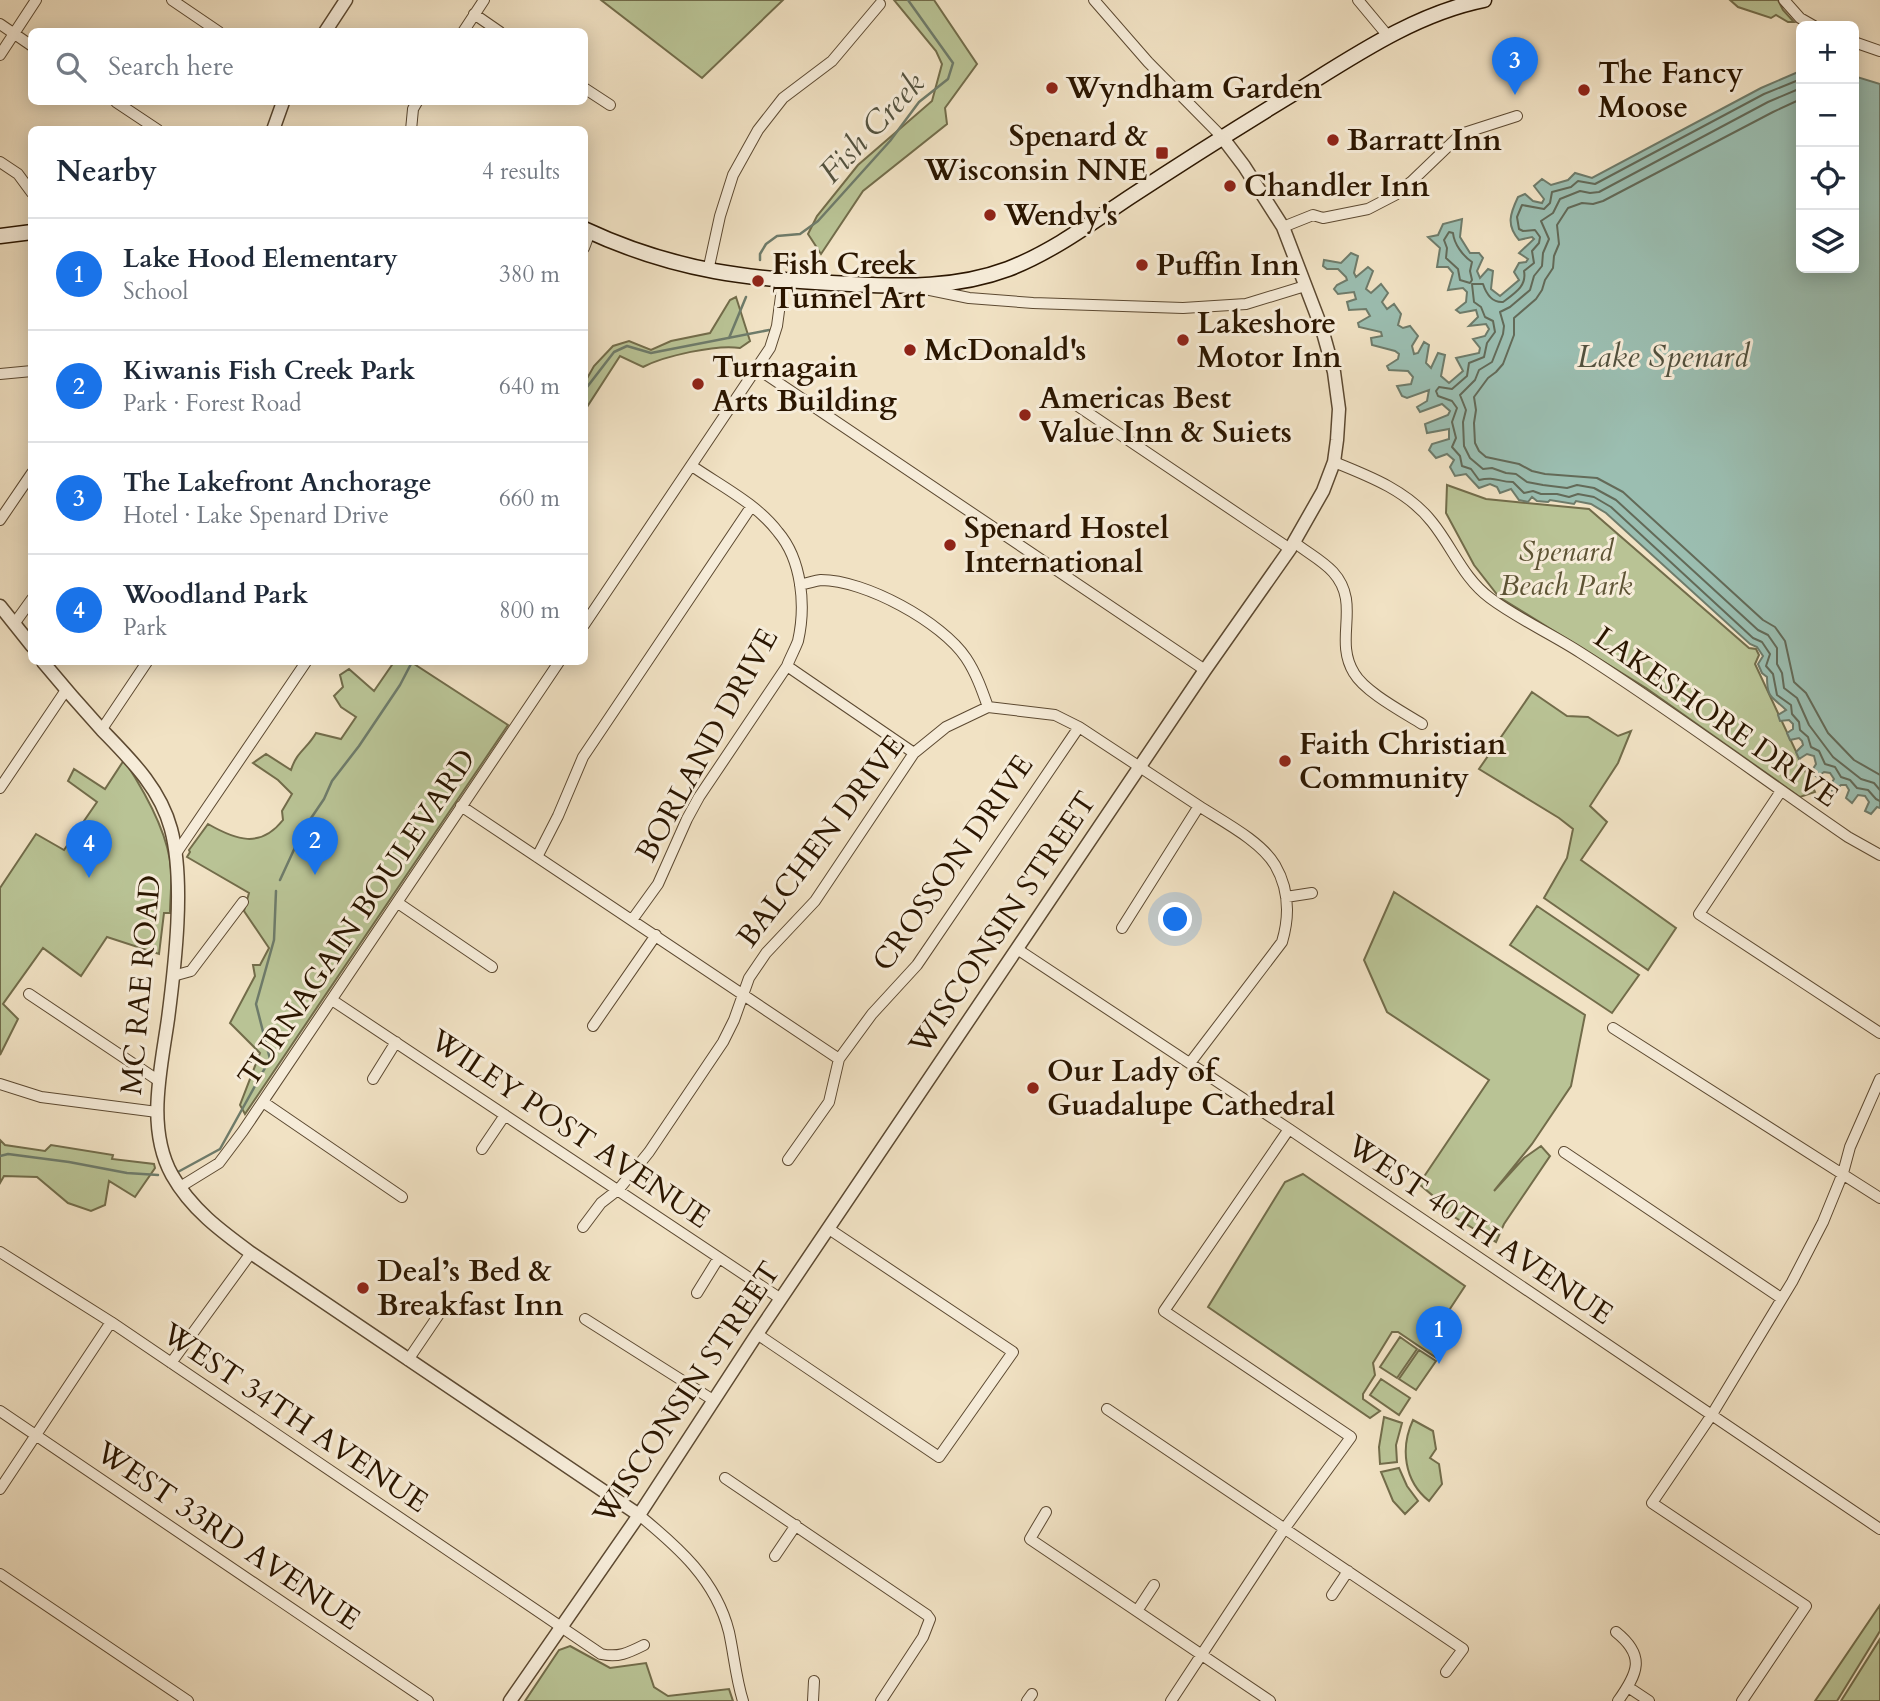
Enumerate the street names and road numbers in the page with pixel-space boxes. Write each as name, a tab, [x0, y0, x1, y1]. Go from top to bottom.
street label: LAKESHORE DRIVE	[1586, 617, 1846, 817]
street label: BORLAND DRIVE	[626, 621, 788, 869]
street label: BALCHEN DRIVE	[728, 726, 914, 956]
street label: TURNAGAIN BOULEVARD	[228, 741, 486, 1095]
street label: CROSSON DRIVE	[863, 747, 1043, 979]
street label: WISCONSIN STREET	[899, 784, 1106, 1063]
street label: MC RAE ROAD	[111, 873, 171, 1097]
street label: WILEY POST AVENUE	[421, 1019, 718, 1238]
street label: WEST 40TH AVENUE	[1338, 1125, 1621, 1335]
street label: WISCONSIN STREET	[583, 1254, 790, 1533]
street label: WEST 34TH AVENUE	[153, 1313, 436, 1523]
street label: WEST 33RD AVENUE	[87, 1431, 368, 1640]

